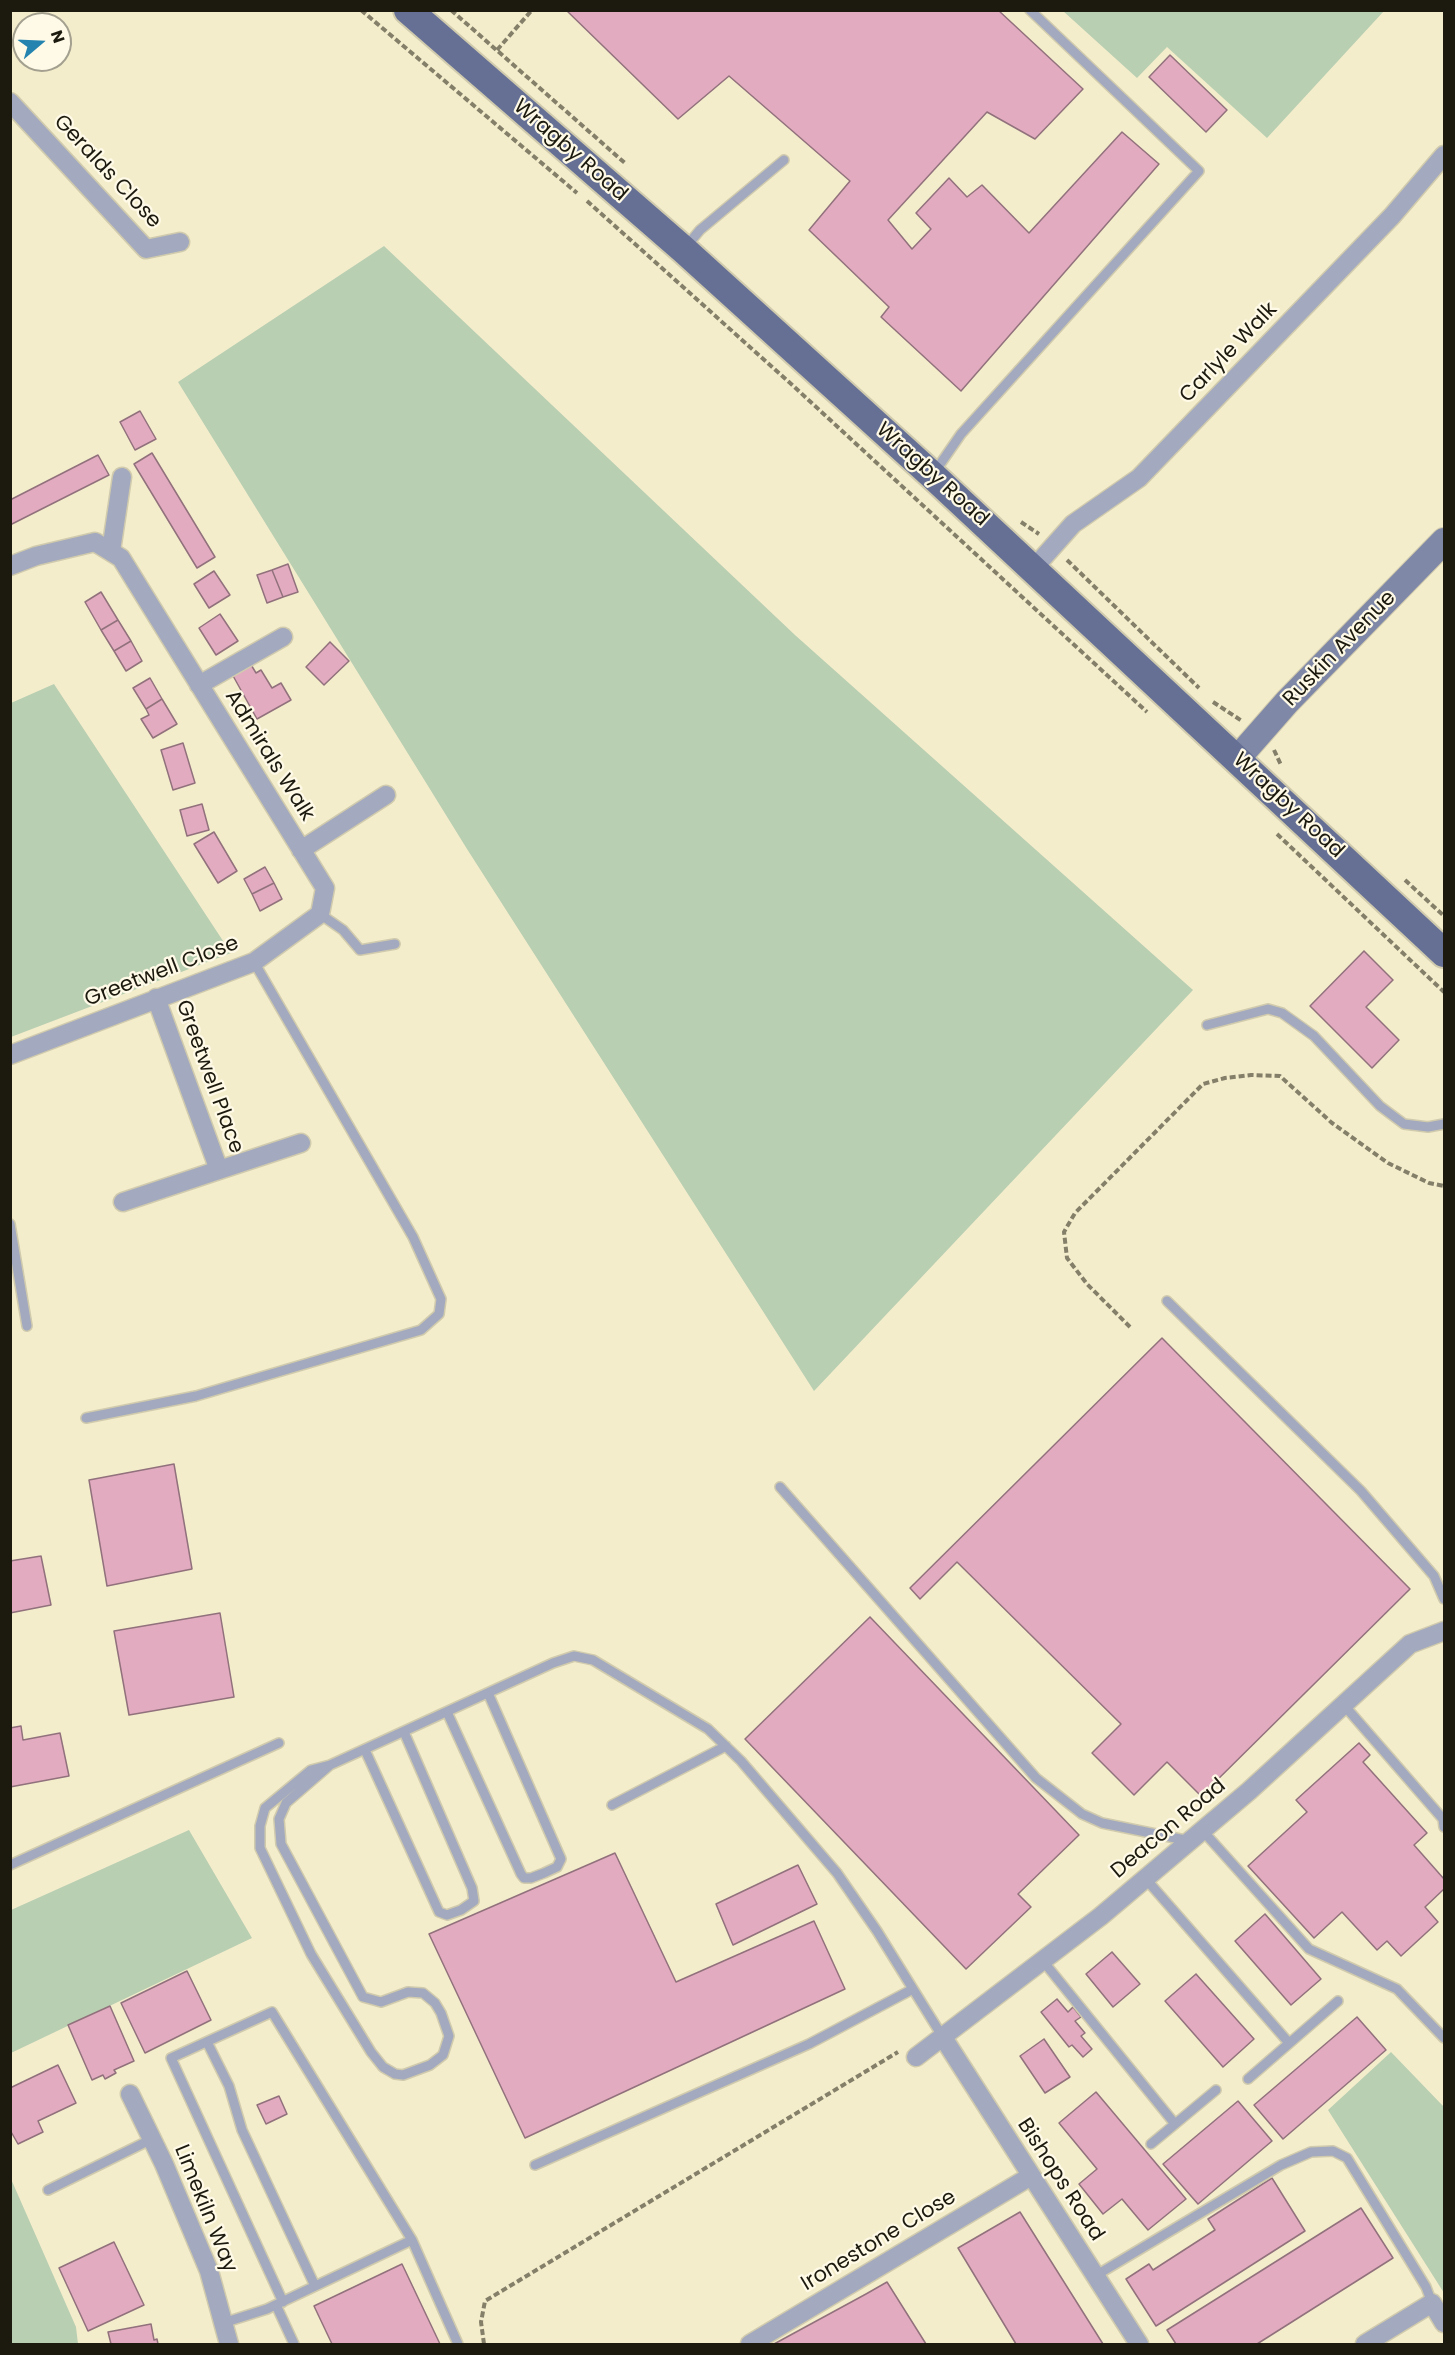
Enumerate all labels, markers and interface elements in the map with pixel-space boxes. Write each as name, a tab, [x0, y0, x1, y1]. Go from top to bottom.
north arrow	[12, 12, 72, 72]
text: N	[45, 27, 70, 46]
street label: Wragby Road	[508, 95, 632, 207]
street label: Geralds Close	[48, 110, 166, 234]
street label: Carlyle Walk	[1175, 298, 1283, 408]
street label: Wragby Road	[870, 418, 994, 532]
street label: Ruskin Avenue	[1278, 586, 1402, 712]
street label: Admirals Walk	[219, 686, 319, 826]
street label: Wragby Road	[1227, 748, 1349, 864]
street label: Greetwell Close	[81, 931, 243, 1013]
street label: Greetwell Place	[170, 997, 248, 1157]
street label: Deacon Road	[1107, 1774, 1231, 1884]
street label: Bishops Road	[1011, 2114, 1109, 2246]
street label: Limekiln Way	[168, 2141, 242, 2277]
street label: Ironestone Close	[797, 2185, 961, 2297]

